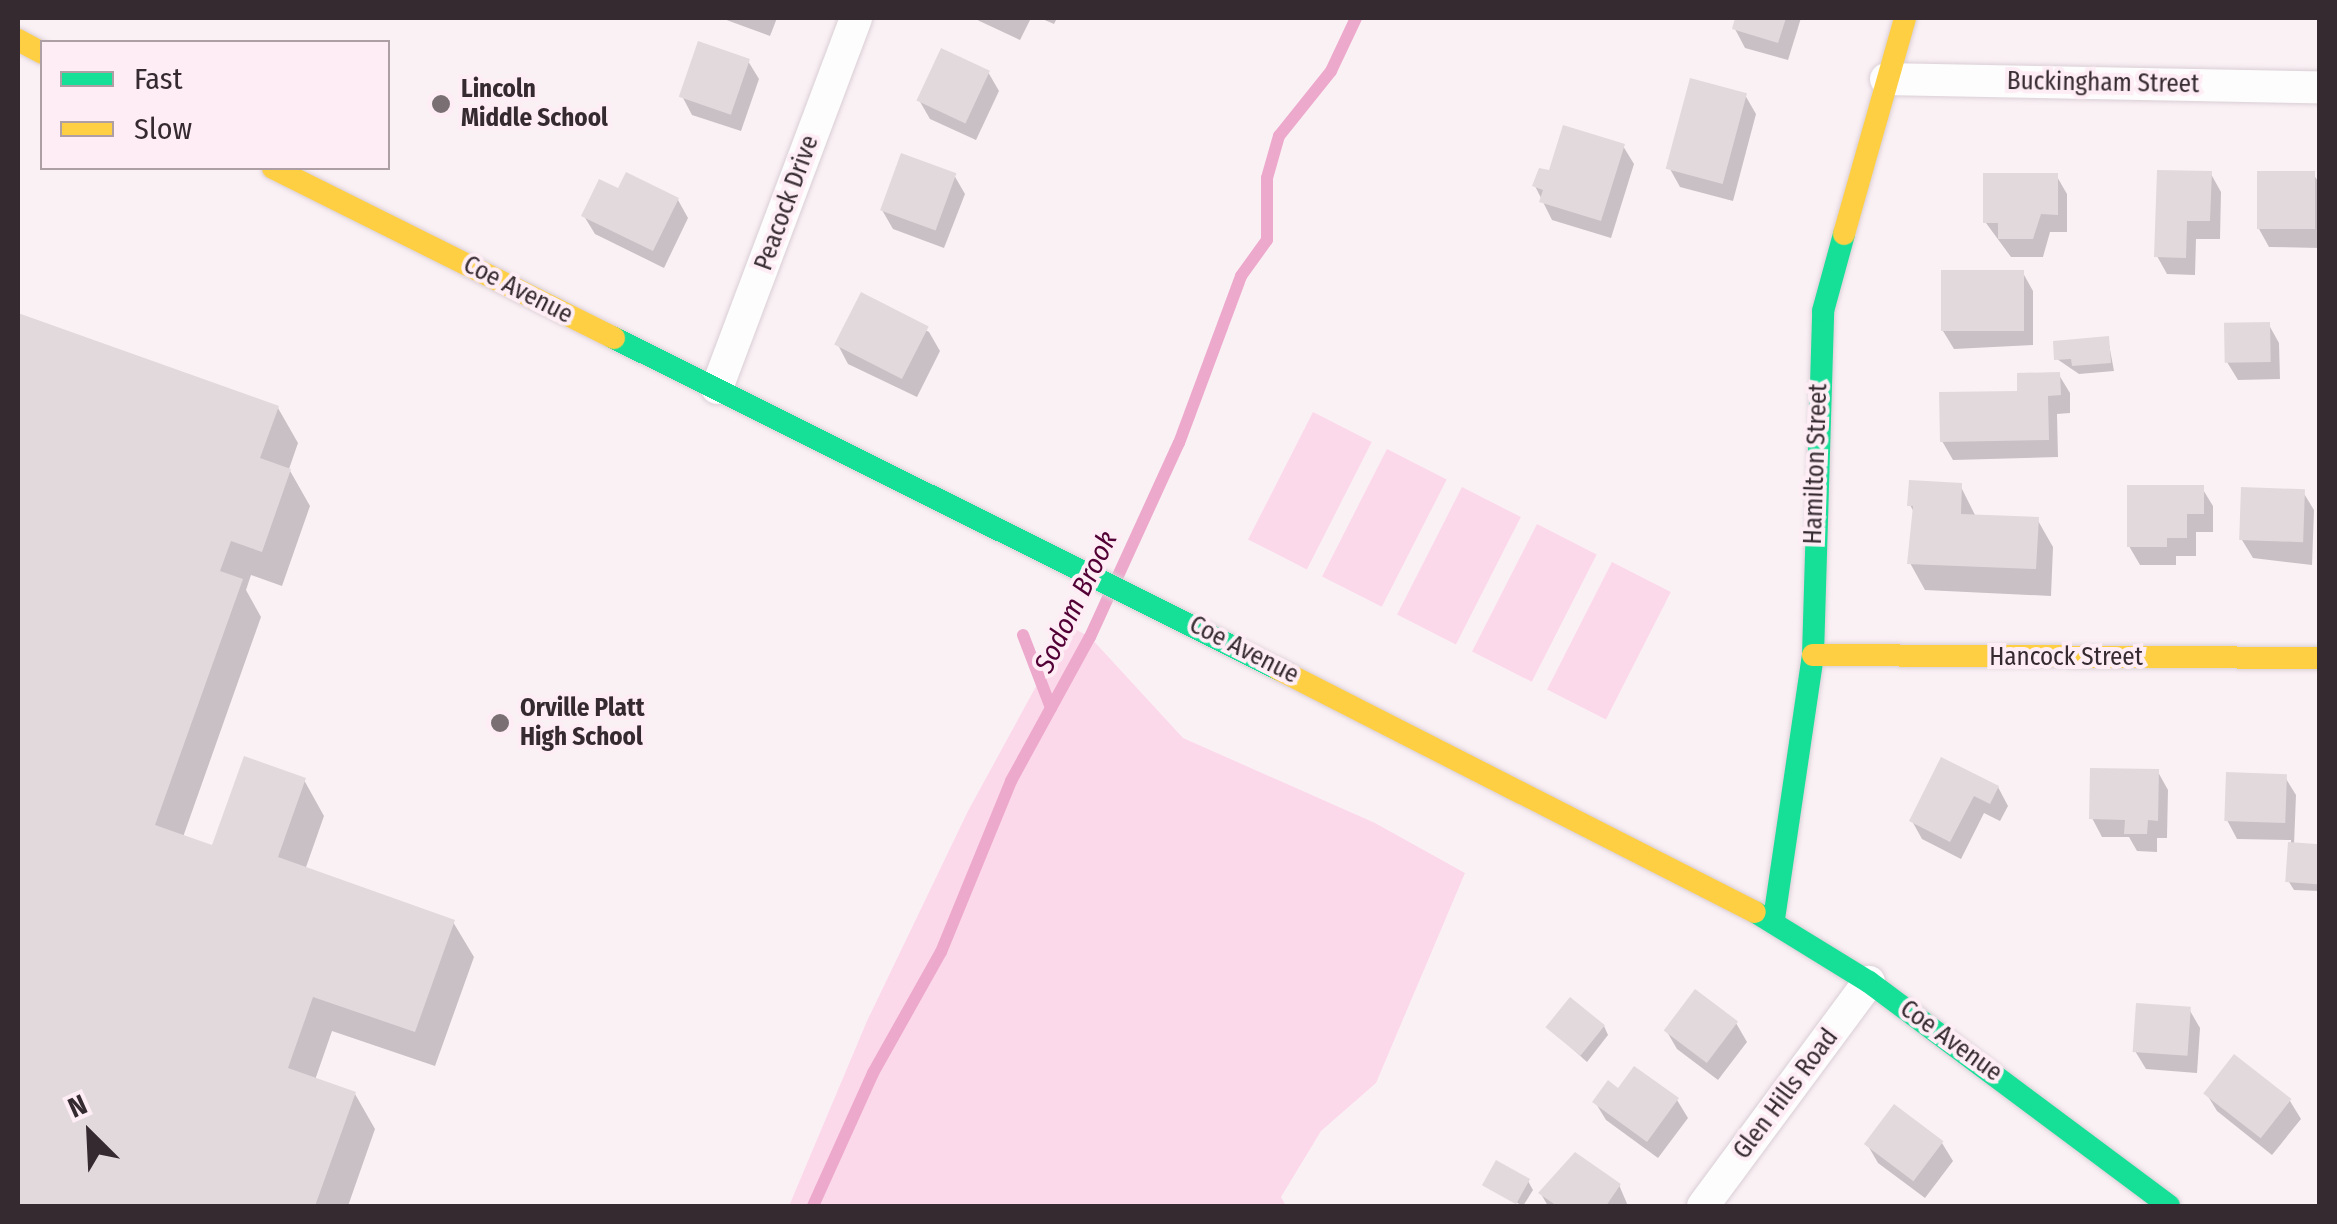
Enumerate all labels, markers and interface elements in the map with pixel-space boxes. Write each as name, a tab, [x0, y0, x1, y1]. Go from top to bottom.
legend	[40, 40, 390, 170]
text: Fast	[134, 61, 182, 97]
street label: Buckingham Street	[2007, 66, 2199, 100]
place label: Lincoln Middle School	[461, 75, 608, 134]
marker: Lincoln Middle School	[430, 93, 452, 115]
text: Slow	[134, 111, 192, 147]
street label: Peacock Drive	[749, 132, 825, 274]
street label: Coe Avenue	[458, 250, 578, 330]
street label: Hamilton Street	[1798, 383, 1834, 545]
water label: Sodom Brook	[1027, 526, 1125, 678]
street label: Coe Avenue	[1184, 610, 1304, 690]
street label: Hancock Street	[1989, 642, 2143, 672]
place label: Orville Platt High School	[520, 694, 645, 753]
marker: Orville Platt High School	[489, 712, 511, 734]
street label: Coe Avenue	[1894, 994, 2008, 1088]
street label: Glen Hills Road	[1727, 1023, 1845, 1165]
north arrow	[40, 1084, 140, 1184]
text: N	[63, 1088, 92, 1125]

